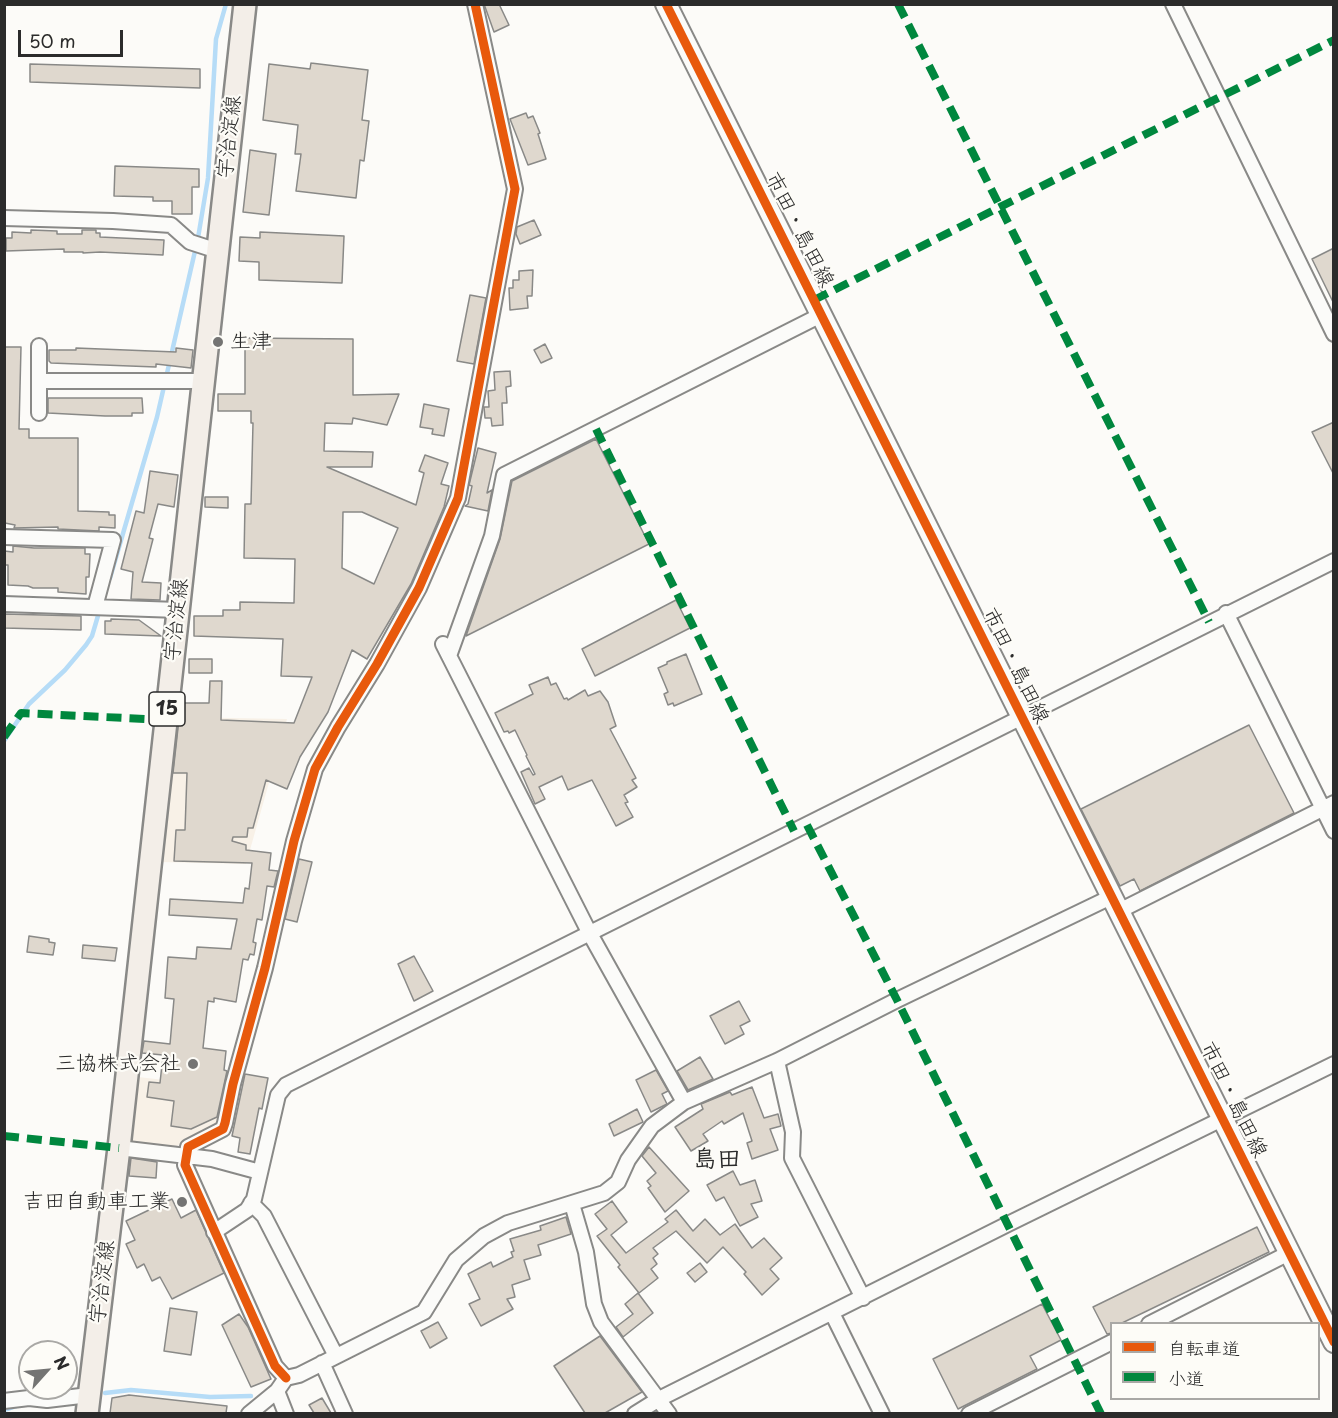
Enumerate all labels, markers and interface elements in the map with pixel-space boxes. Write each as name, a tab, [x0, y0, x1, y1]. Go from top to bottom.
scale bar	[21, 18, 126, 56]
text: 50 m	[29, 27, 76, 54]
street label: 宇治淀線	[213, 94, 247, 180]
street label: 市田・島田線	[759, 168, 839, 292]
place label: 生津	[230, 329, 272, 355]
marker: 生津	[211, 335, 225, 349]
street label: 宇治淀線	[160, 577, 194, 663]
street label: 市田・島田線	[976, 604, 1054, 728]
road number: 15	[149, 692, 185, 726]
street label: 市田・島田線	[1194, 1038, 1272, 1162]
place label: 三協株式会社	[55, 1051, 181, 1077]
marker: 三協株式会社	[186, 1057, 200, 1071]
district label: 島田	[693, 1146, 741, 1174]
place label: 吉田自動車工業	[23, 1189, 170, 1215]
marker: 吉田自動車工業	[175, 1195, 189, 1209]
street label: 宇治淀線	[85, 1239, 121, 1325]
legend	[1110, 1322, 1320, 1400]
text: 自転車道	[1168, 1334, 1240, 1361]
north arrow	[18, 1340, 78, 1400]
text: N	[49, 1352, 76, 1374]
text: 小道	[1168, 1364, 1204, 1391]

